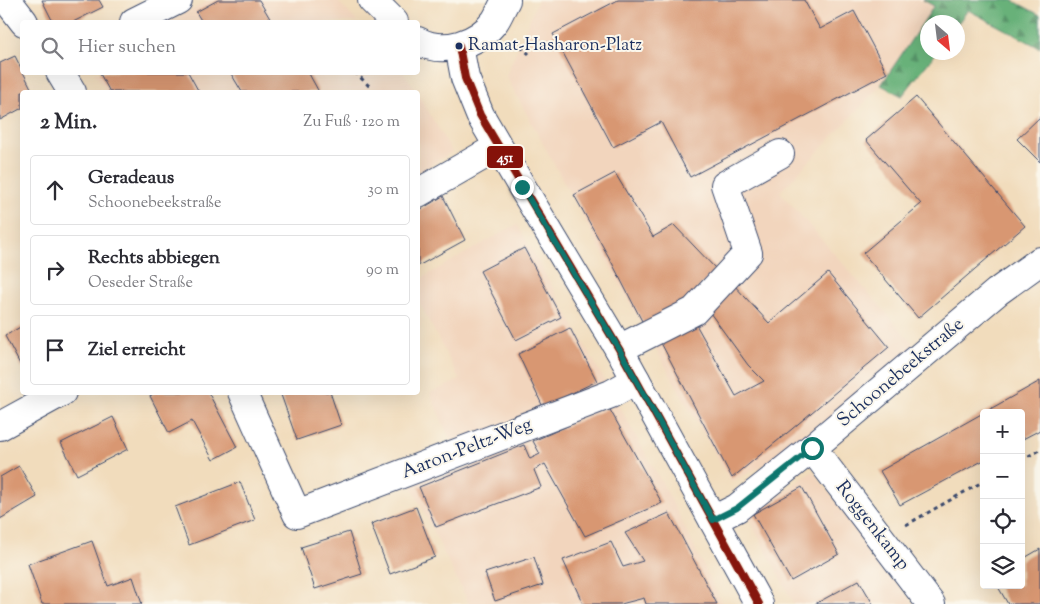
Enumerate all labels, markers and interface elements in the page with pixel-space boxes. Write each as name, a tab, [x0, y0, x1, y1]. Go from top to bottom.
north arrow	[920, 15, 965, 60]
search box	[20, 20, 420, 75]
place label: Ramat-Hasharon-Platz	[468, 33, 642, 59]
icon: search	[38, 34, 66, 62]
text: Hier suchen	[78, 34, 176, 61]
marker: Ramat-Hasharon-Platz	[454, 41, 464, 51]
text: 2 Min.	[40, 108, 97, 138]
text: Zu Fuß · 120 m	[303, 111, 400, 134]
line badge: 451	[486, 145, 524, 169]
text: 451	[496, 149, 514, 169]
text: Geradeaus	[88, 165, 174, 192]
icon: ahead	[41, 176, 69, 204]
route end	[511, 176, 534, 199]
text: 30 m	[368, 179, 399, 202]
text: Schoonebeekstraße	[88, 192, 221, 215]
text: Rechts abbiegen	[88, 245, 220, 272]
icon: right	[41, 256, 69, 284]
text: 90 m	[366, 259, 399, 282]
text: Oeseder Straße	[88, 272, 193, 295]
street label: Schoonebeekstraße	[832, 312, 970, 434]
icon: arrive	[41, 336, 69, 364]
text: Ziel erreicht	[88, 337, 185, 364]
map controls	[980, 409, 1025, 589]
button: +	[980, 409, 1025, 454]
street label: Aaron-Peltz-Weg	[398, 412, 536, 486]
route start	[801, 437, 824, 460]
button: −	[980, 454, 1025, 499]
street label: Roggenkamp	[828, 475, 916, 577]
button: locate	[980, 499, 1025, 544]
button: layers	[980, 544, 1025, 589]

